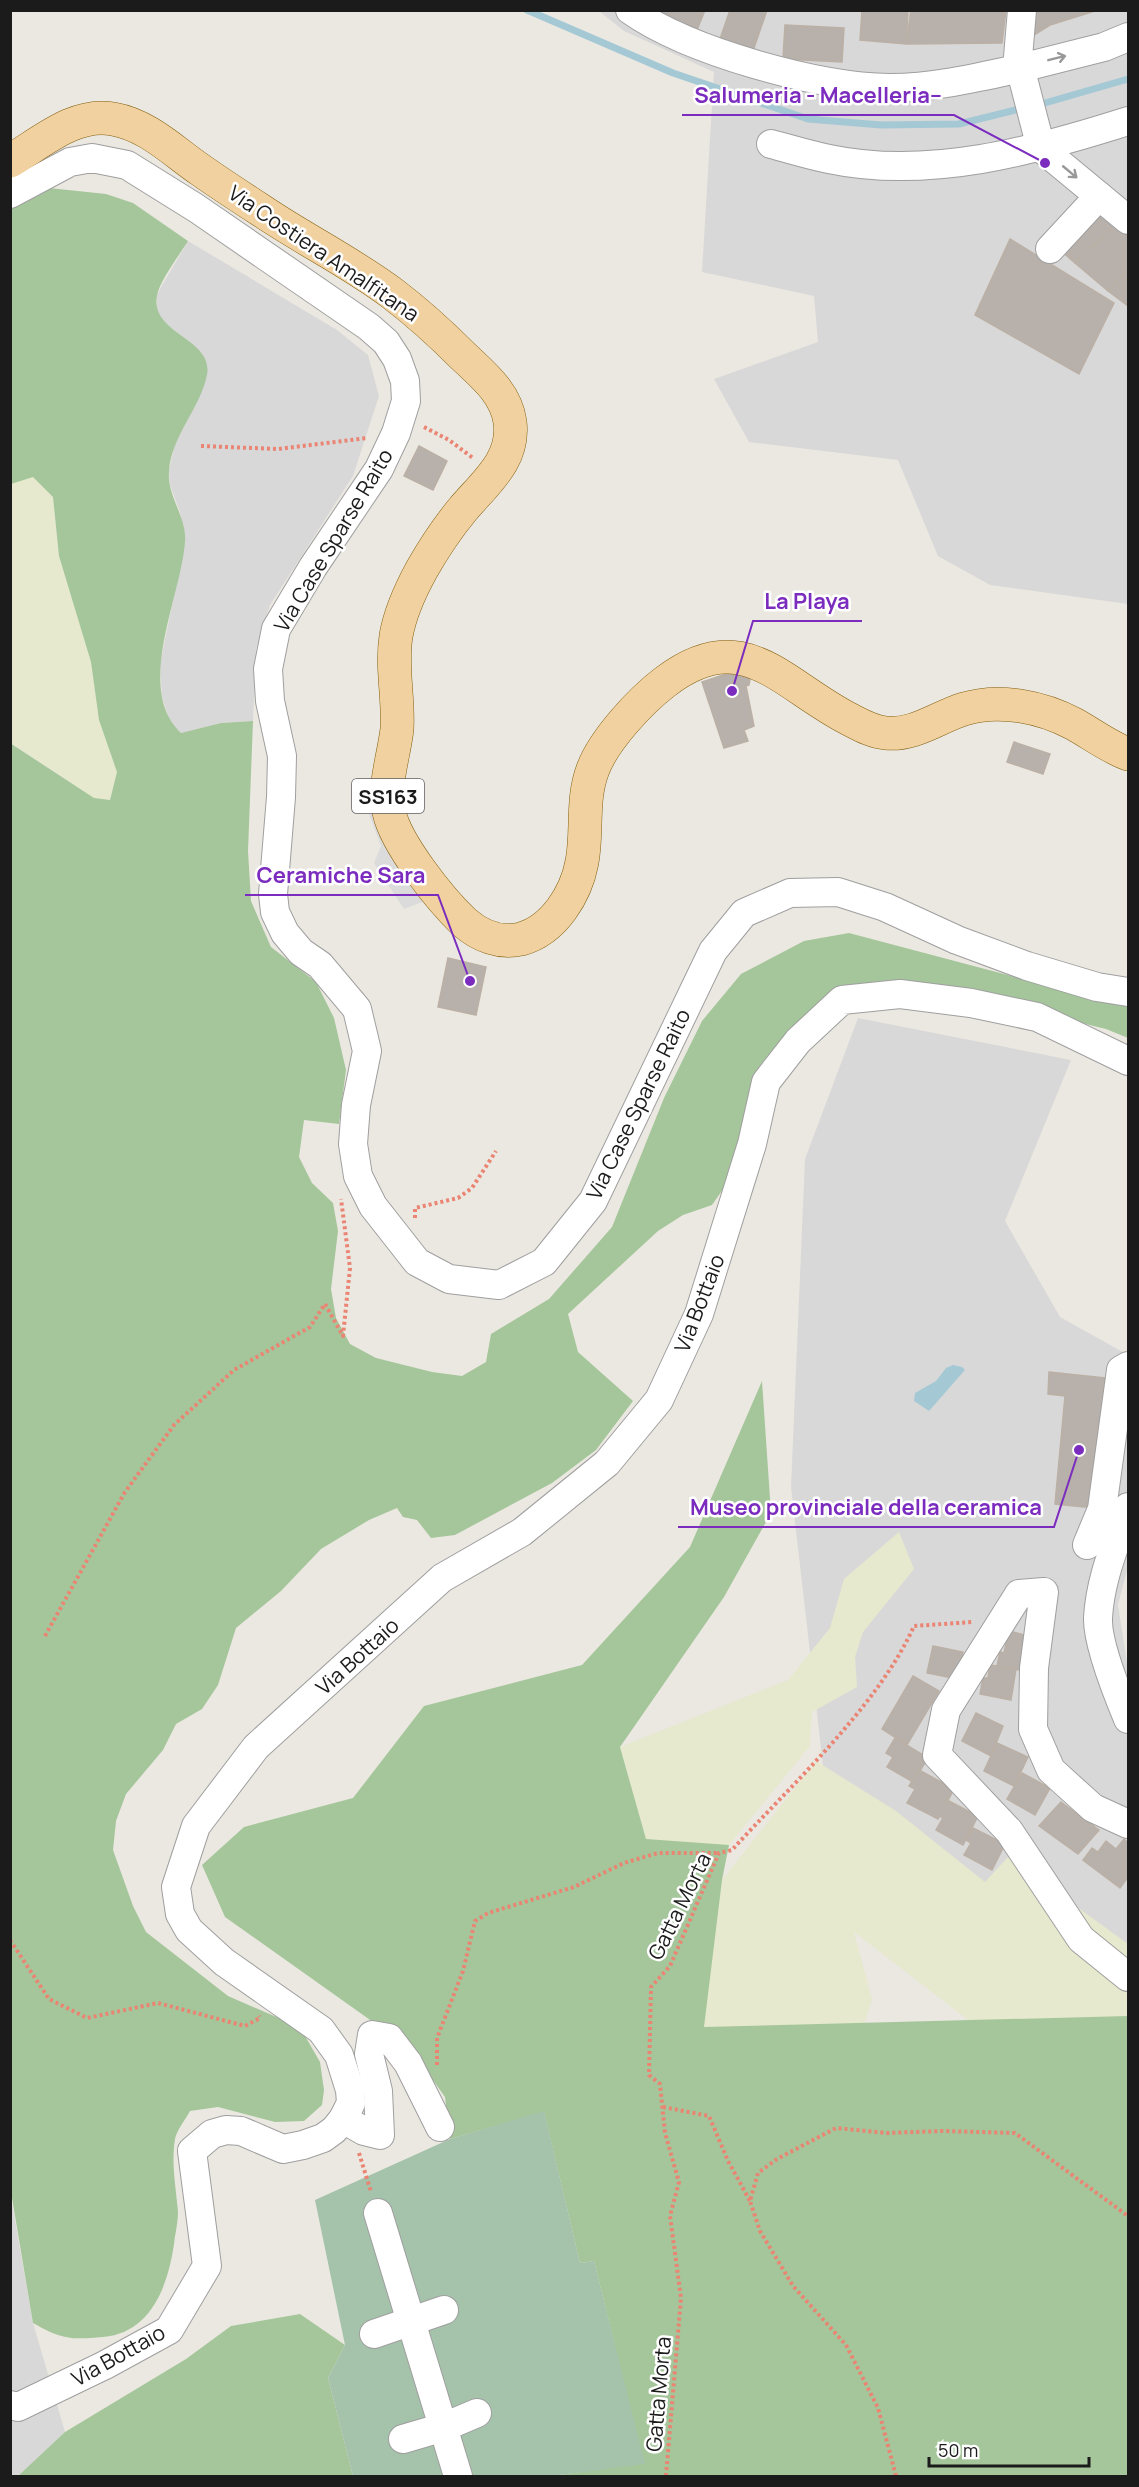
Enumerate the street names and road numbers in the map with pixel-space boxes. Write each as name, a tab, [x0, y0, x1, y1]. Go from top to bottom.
street label: Via Costiera Amalfitana	[223, 179, 425, 327]
street label: Via Case Sparse Raito	[267, 443, 399, 637]
road number: SS163	[352, 779, 424, 813]
street label: Via Case Sparse Raito	[580, 1004, 696, 1204]
street label: Via Bottaio	[667, 1250, 731, 1356]
street label: Via Bottaio	[309, 1611, 405, 1701]
street label: Gatta Morta	[641, 1848, 717, 1964]
street label: Via Bottaio	[66, 2318, 170, 2392]
street label: Gatta Morta	[639, 2335, 677, 2453]

